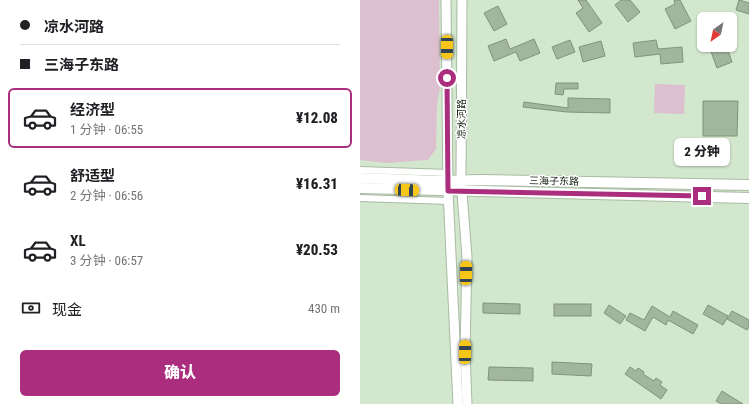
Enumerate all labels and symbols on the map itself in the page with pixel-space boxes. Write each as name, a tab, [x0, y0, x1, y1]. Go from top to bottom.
north arrow	[697, 12, 737, 52]
car	[441, 35, 453, 59]
route start	[438, 69, 456, 87]
street label: 凉水河路	[456, 99, 467, 139]
callout: 2 分钟	[674, 138, 730, 166]
street label: 三海子东路	[529, 175, 579, 187]
car	[395, 184, 419, 196]
route end	[693, 187, 711, 205]
car	[460, 261, 472, 285]
car	[459, 340, 471, 364]

